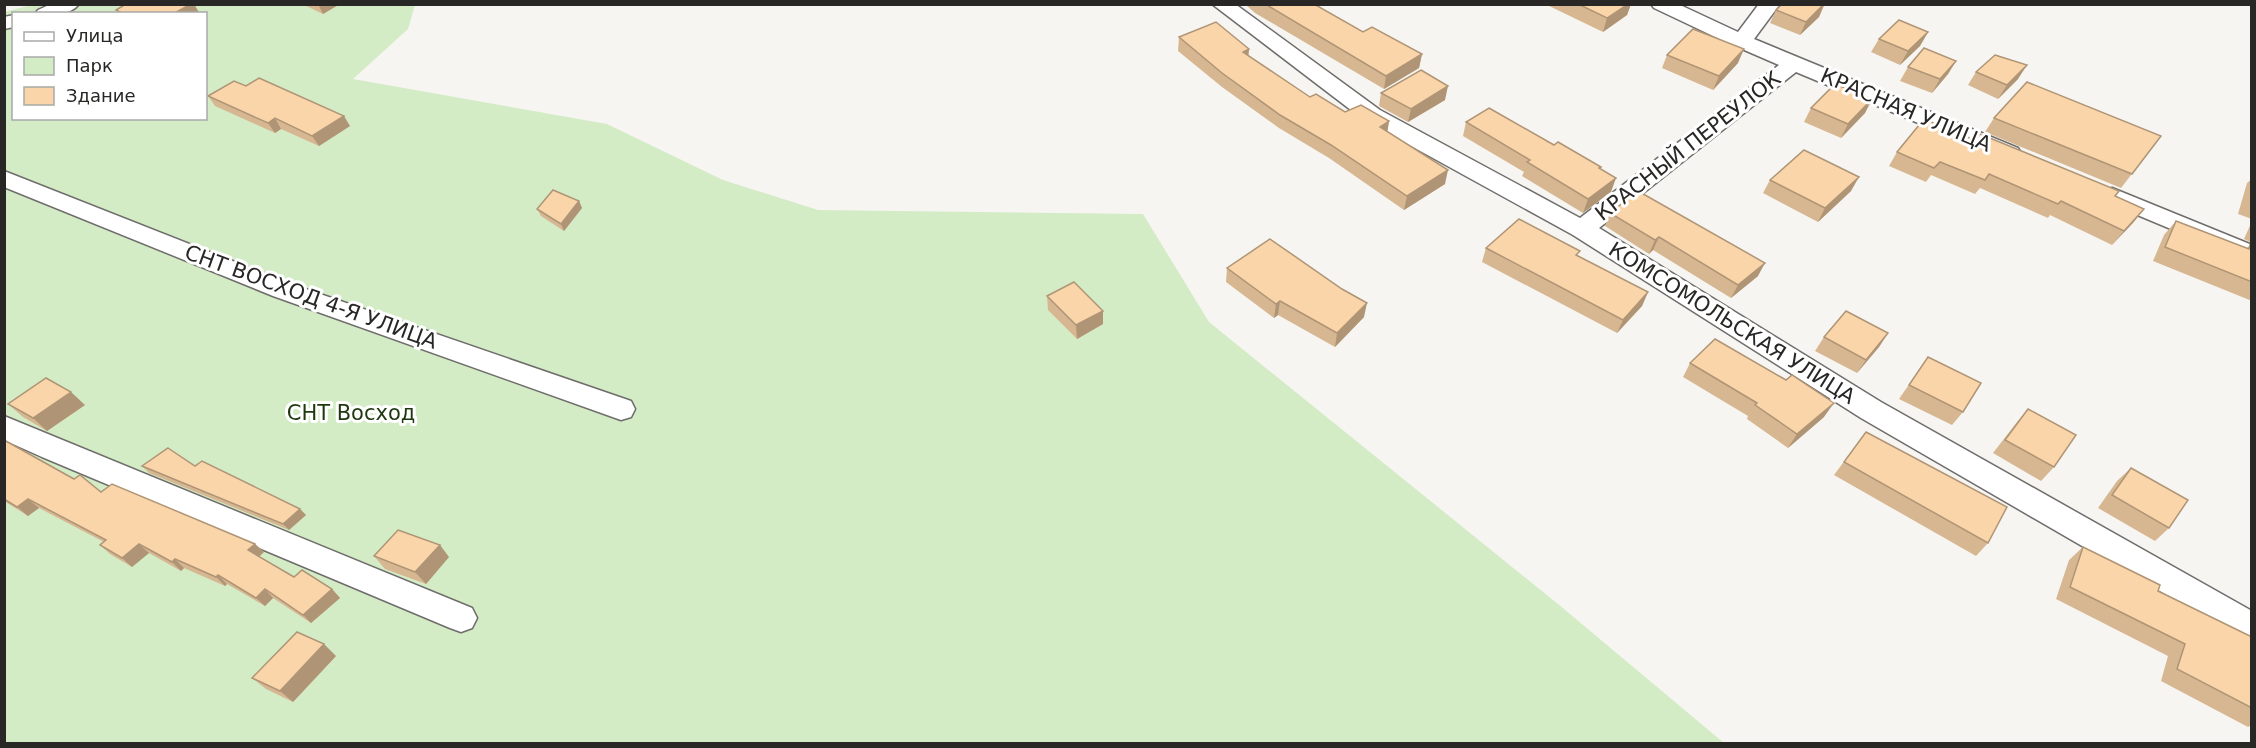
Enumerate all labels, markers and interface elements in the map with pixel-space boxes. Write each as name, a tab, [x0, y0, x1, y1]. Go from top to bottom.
legend	[12, 12, 207, 120]
text: Улица	[66, 25, 123, 46]
text: Парк	[66, 55, 113, 76]
street label: КРАСНАЯ УЛИЦА	[1817, 63, 1995, 157]
street label: КРАСНЫЙ ПЕРЕУЛОК	[1590, 65, 1785, 226]
text: Здание	[66, 85, 136, 106]
street label: КОМСОМОЛЬСКАЯ УЛИЦА	[1604, 237, 1860, 409]
street label: СНТ ВОСХОД 4-Я УЛИЦА	[182, 240, 441, 354]
park label: СНТ Восход	[287, 401, 415, 425]

